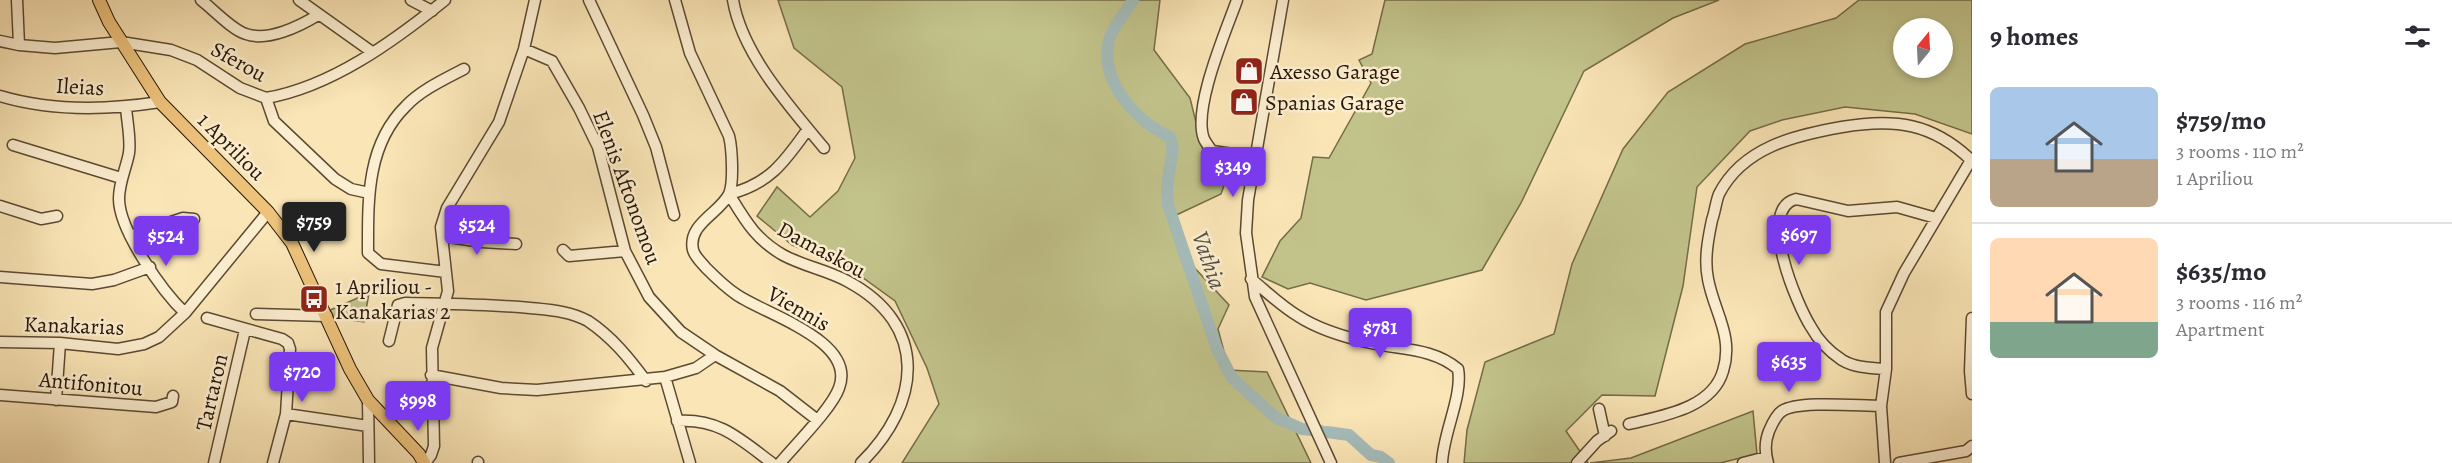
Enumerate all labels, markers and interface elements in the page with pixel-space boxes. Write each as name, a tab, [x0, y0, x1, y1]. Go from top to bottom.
north arrow	[1893, 18, 1953, 78]
map controls	[1893, 18, 1953, 78]
text: 9 homes	[1990, 19, 2079, 54]
icon: filters	[2401, 20, 2434, 53]
street label: Sferou	[205, 34, 272, 89]
shop icon: Axesso Garage	[1233, 55, 1265, 87]
place label: Axesso Garage	[1269, 57, 1400, 87]
street label: Ileias	[55, 71, 105, 103]
shop icon: Spanias Garage	[1228, 86, 1260, 118]
place label: Spanias Garage	[1265, 88, 1404, 118]
text: $759/mo	[2176, 103, 2266, 138]
street label: 1 Apriliou	[191, 106, 272, 187]
street label: Elenis Aftonomou	[585, 106, 669, 269]
icon: home	[2038, 111, 2110, 183]
text: 3 rooms · 110 m²	[2176, 138, 2304, 165]
pin: $349	[1197, 147, 1269, 198]
text: $349	[1215, 153, 1251, 180]
text: 1 Apriliou	[2176, 165, 2253, 192]
pin: $759	[278, 202, 350, 253]
pin: $524	[441, 205, 513, 256]
text: $759	[296, 208, 332, 235]
text: $524	[459, 211, 495, 238]
street label: Damaskou	[772, 214, 871, 286]
pin: $697	[1763, 215, 1835, 266]
pin: $524	[130, 216, 202, 267]
text: $697	[1781, 221, 1817, 248]
text: $524	[148, 222, 184, 249]
water label: Vathia	[1184, 227, 1234, 293]
text: $635/mo	[2176, 254, 2266, 289]
icon: home	[2038, 262, 2110, 334]
place label: 1 Apriliou - Kanakarias 2	[335, 272, 450, 327]
street label: Viennis	[761, 278, 835, 339]
bus stop icon: 1 Apriliou - Kanakarias 2	[298, 283, 330, 315]
text: 3 rooms · 116 m²	[2176, 289, 2302, 316]
pin: $781	[1344, 308, 1416, 359]
street label: Kanakarias	[23, 309, 125, 343]
text: $781	[1363, 314, 1397, 341]
text: Apartment	[2176, 316, 2265, 343]
pin: $635	[1753, 342, 1825, 393]
text: $635	[1771, 348, 1807, 375]
street label: Tartaron	[189, 351, 235, 434]
pin: $720	[266, 352, 338, 403]
text: $720	[283, 358, 321, 385]
street label: Antifonitou	[37, 364, 144, 403]
pin: $998	[382, 381, 454, 432]
text: $998	[399, 387, 437, 414]

